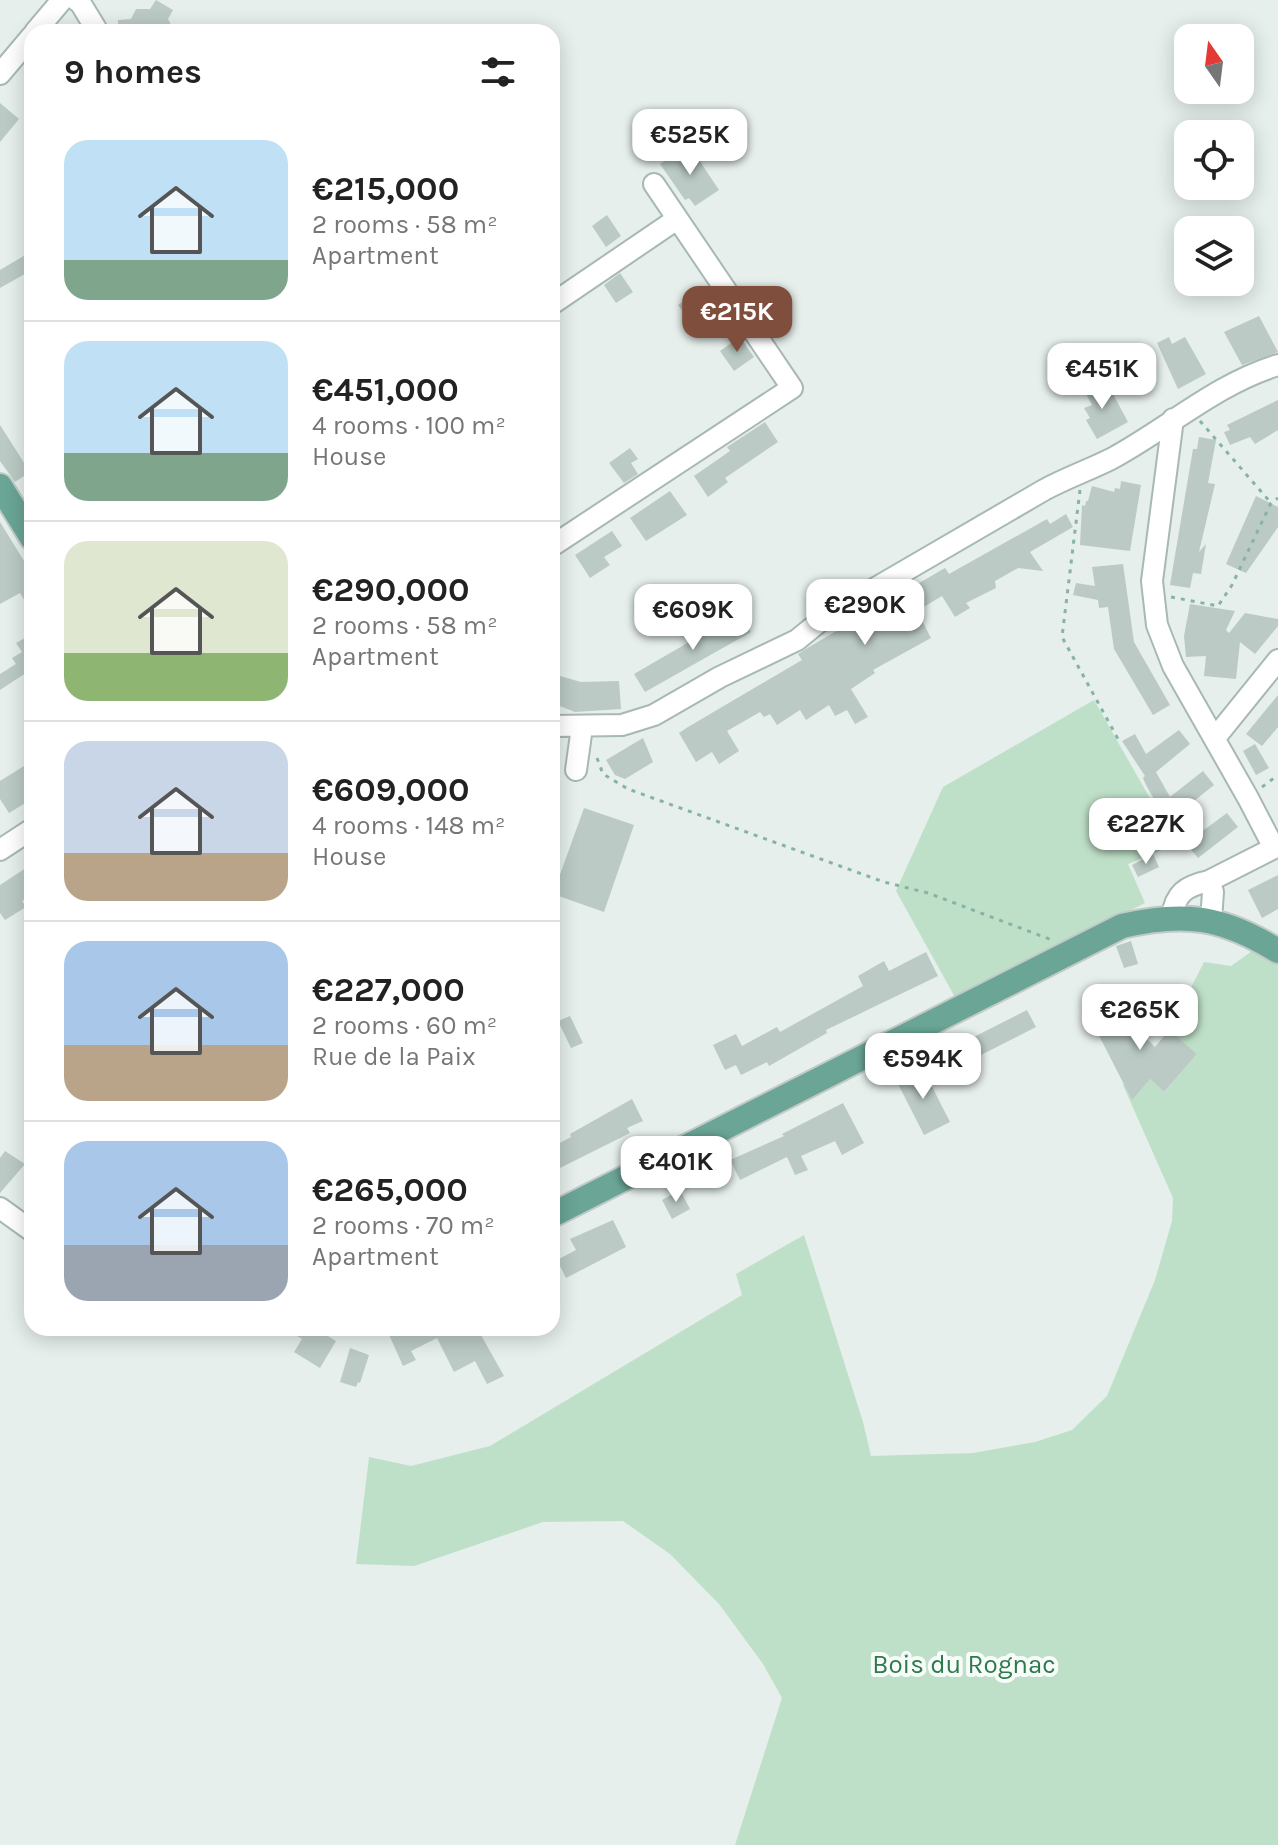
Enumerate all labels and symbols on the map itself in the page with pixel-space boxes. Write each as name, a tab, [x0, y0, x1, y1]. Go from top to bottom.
north arrow	[1174, 24, 1254, 104]
pin: €525K	[634, 109, 746, 177]
pin: €215K	[681, 286, 793, 354]
pin: €451K	[1046, 343, 1158, 411]
pin: €290K	[809, 579, 921, 647]
pin: €609K	[637, 584, 749, 652]
pin: €227K	[1090, 798, 1202, 866]
pin: €265K	[1084, 984, 1196, 1052]
pin: €594K	[867, 1033, 979, 1101]
pin: €401K	[620, 1136, 732, 1204]
park label: Bois du Rognac	[872, 1649, 1056, 1680]

